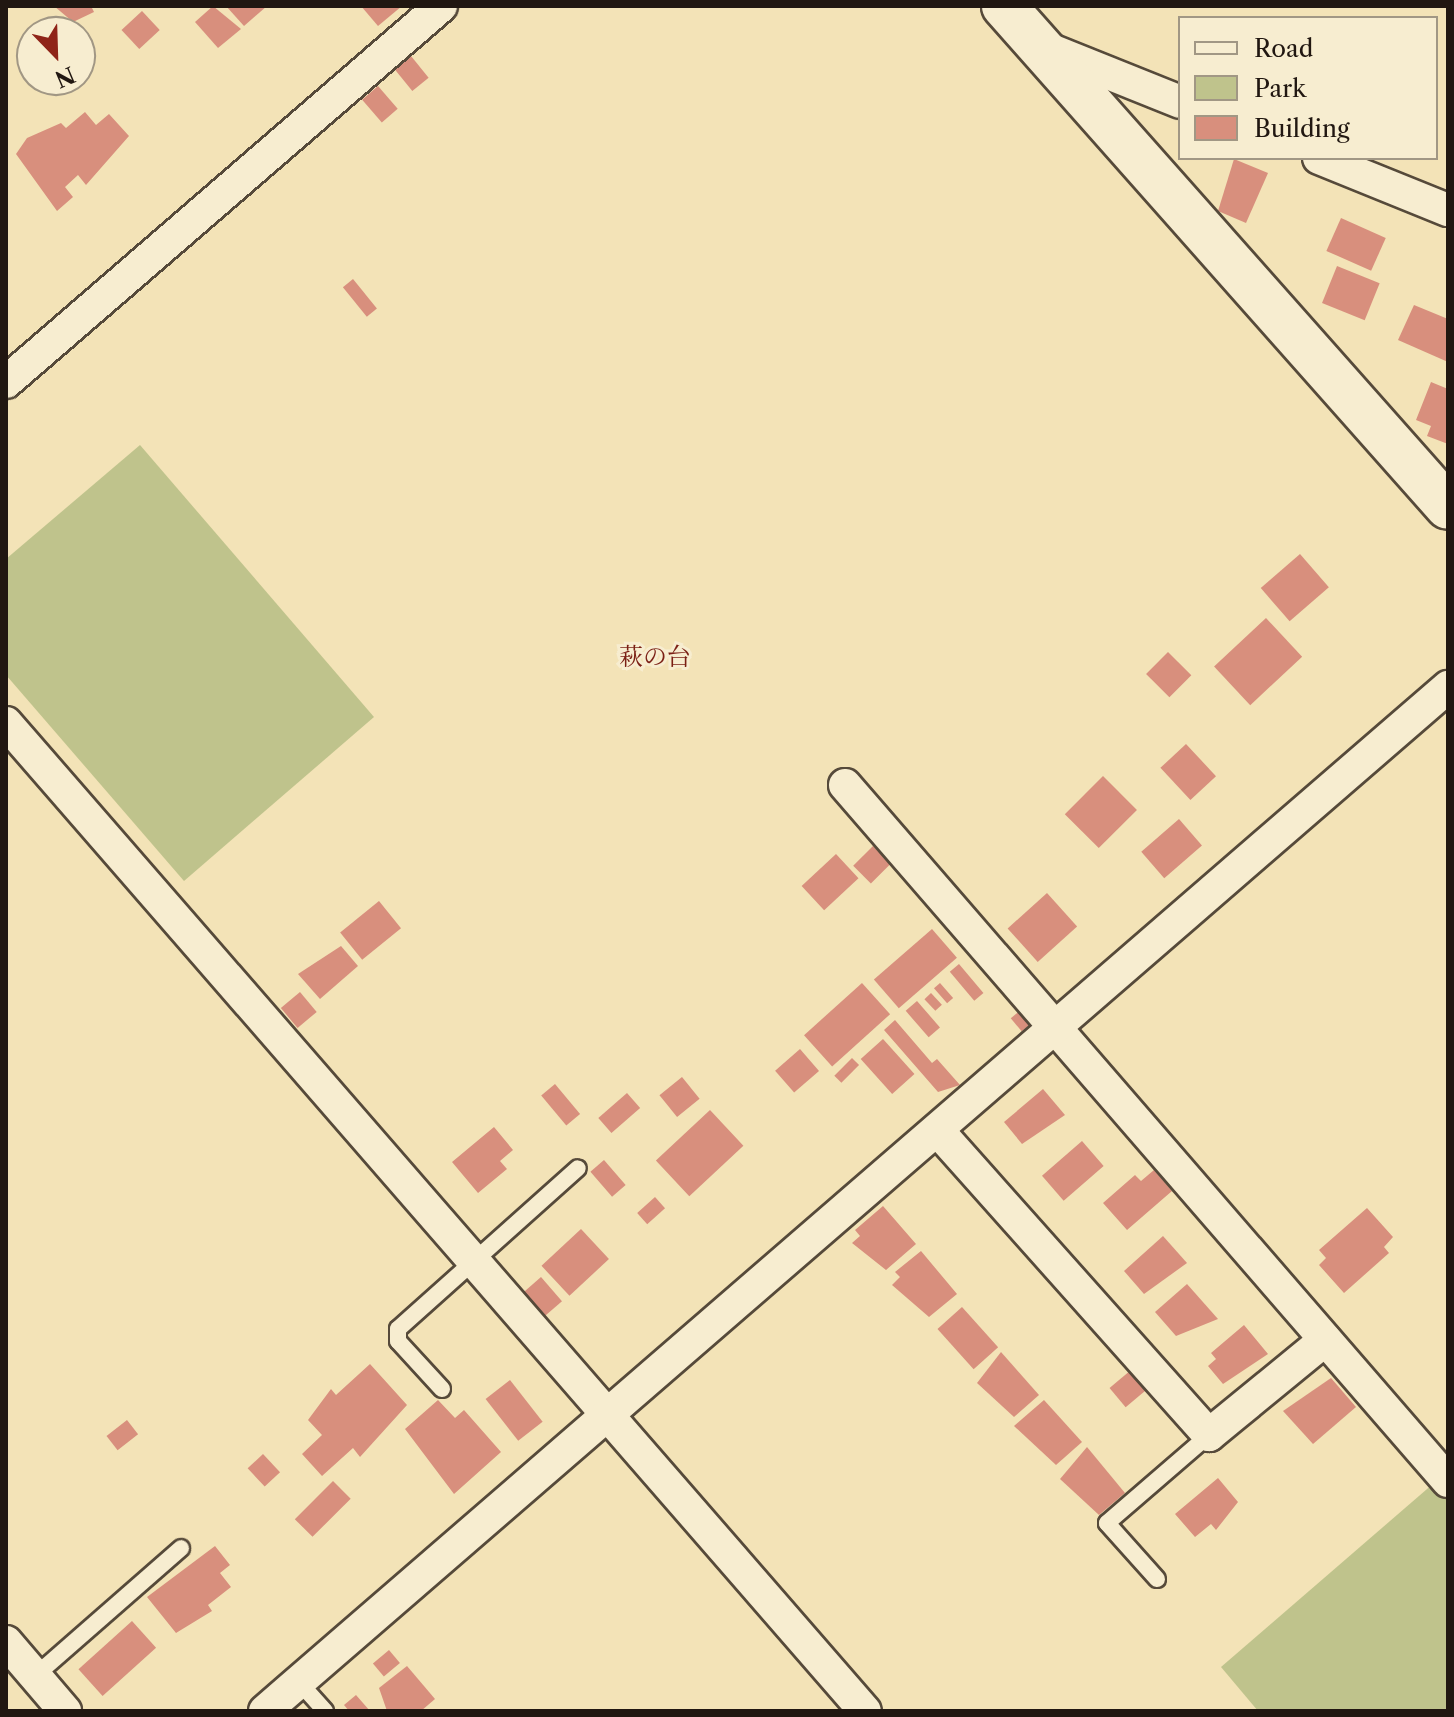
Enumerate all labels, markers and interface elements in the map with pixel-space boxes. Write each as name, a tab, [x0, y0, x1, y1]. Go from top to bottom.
north arrow	[16, 16, 96, 96]
legend	[1178, 16, 1438, 160]
text: Road	[1254, 34, 1313, 63]
text: N	[51, 61, 79, 93]
text: Park	[1254, 74, 1306, 103]
text: Building	[1254, 114, 1350, 143]
district label: 萩の台	[619, 643, 691, 671]

